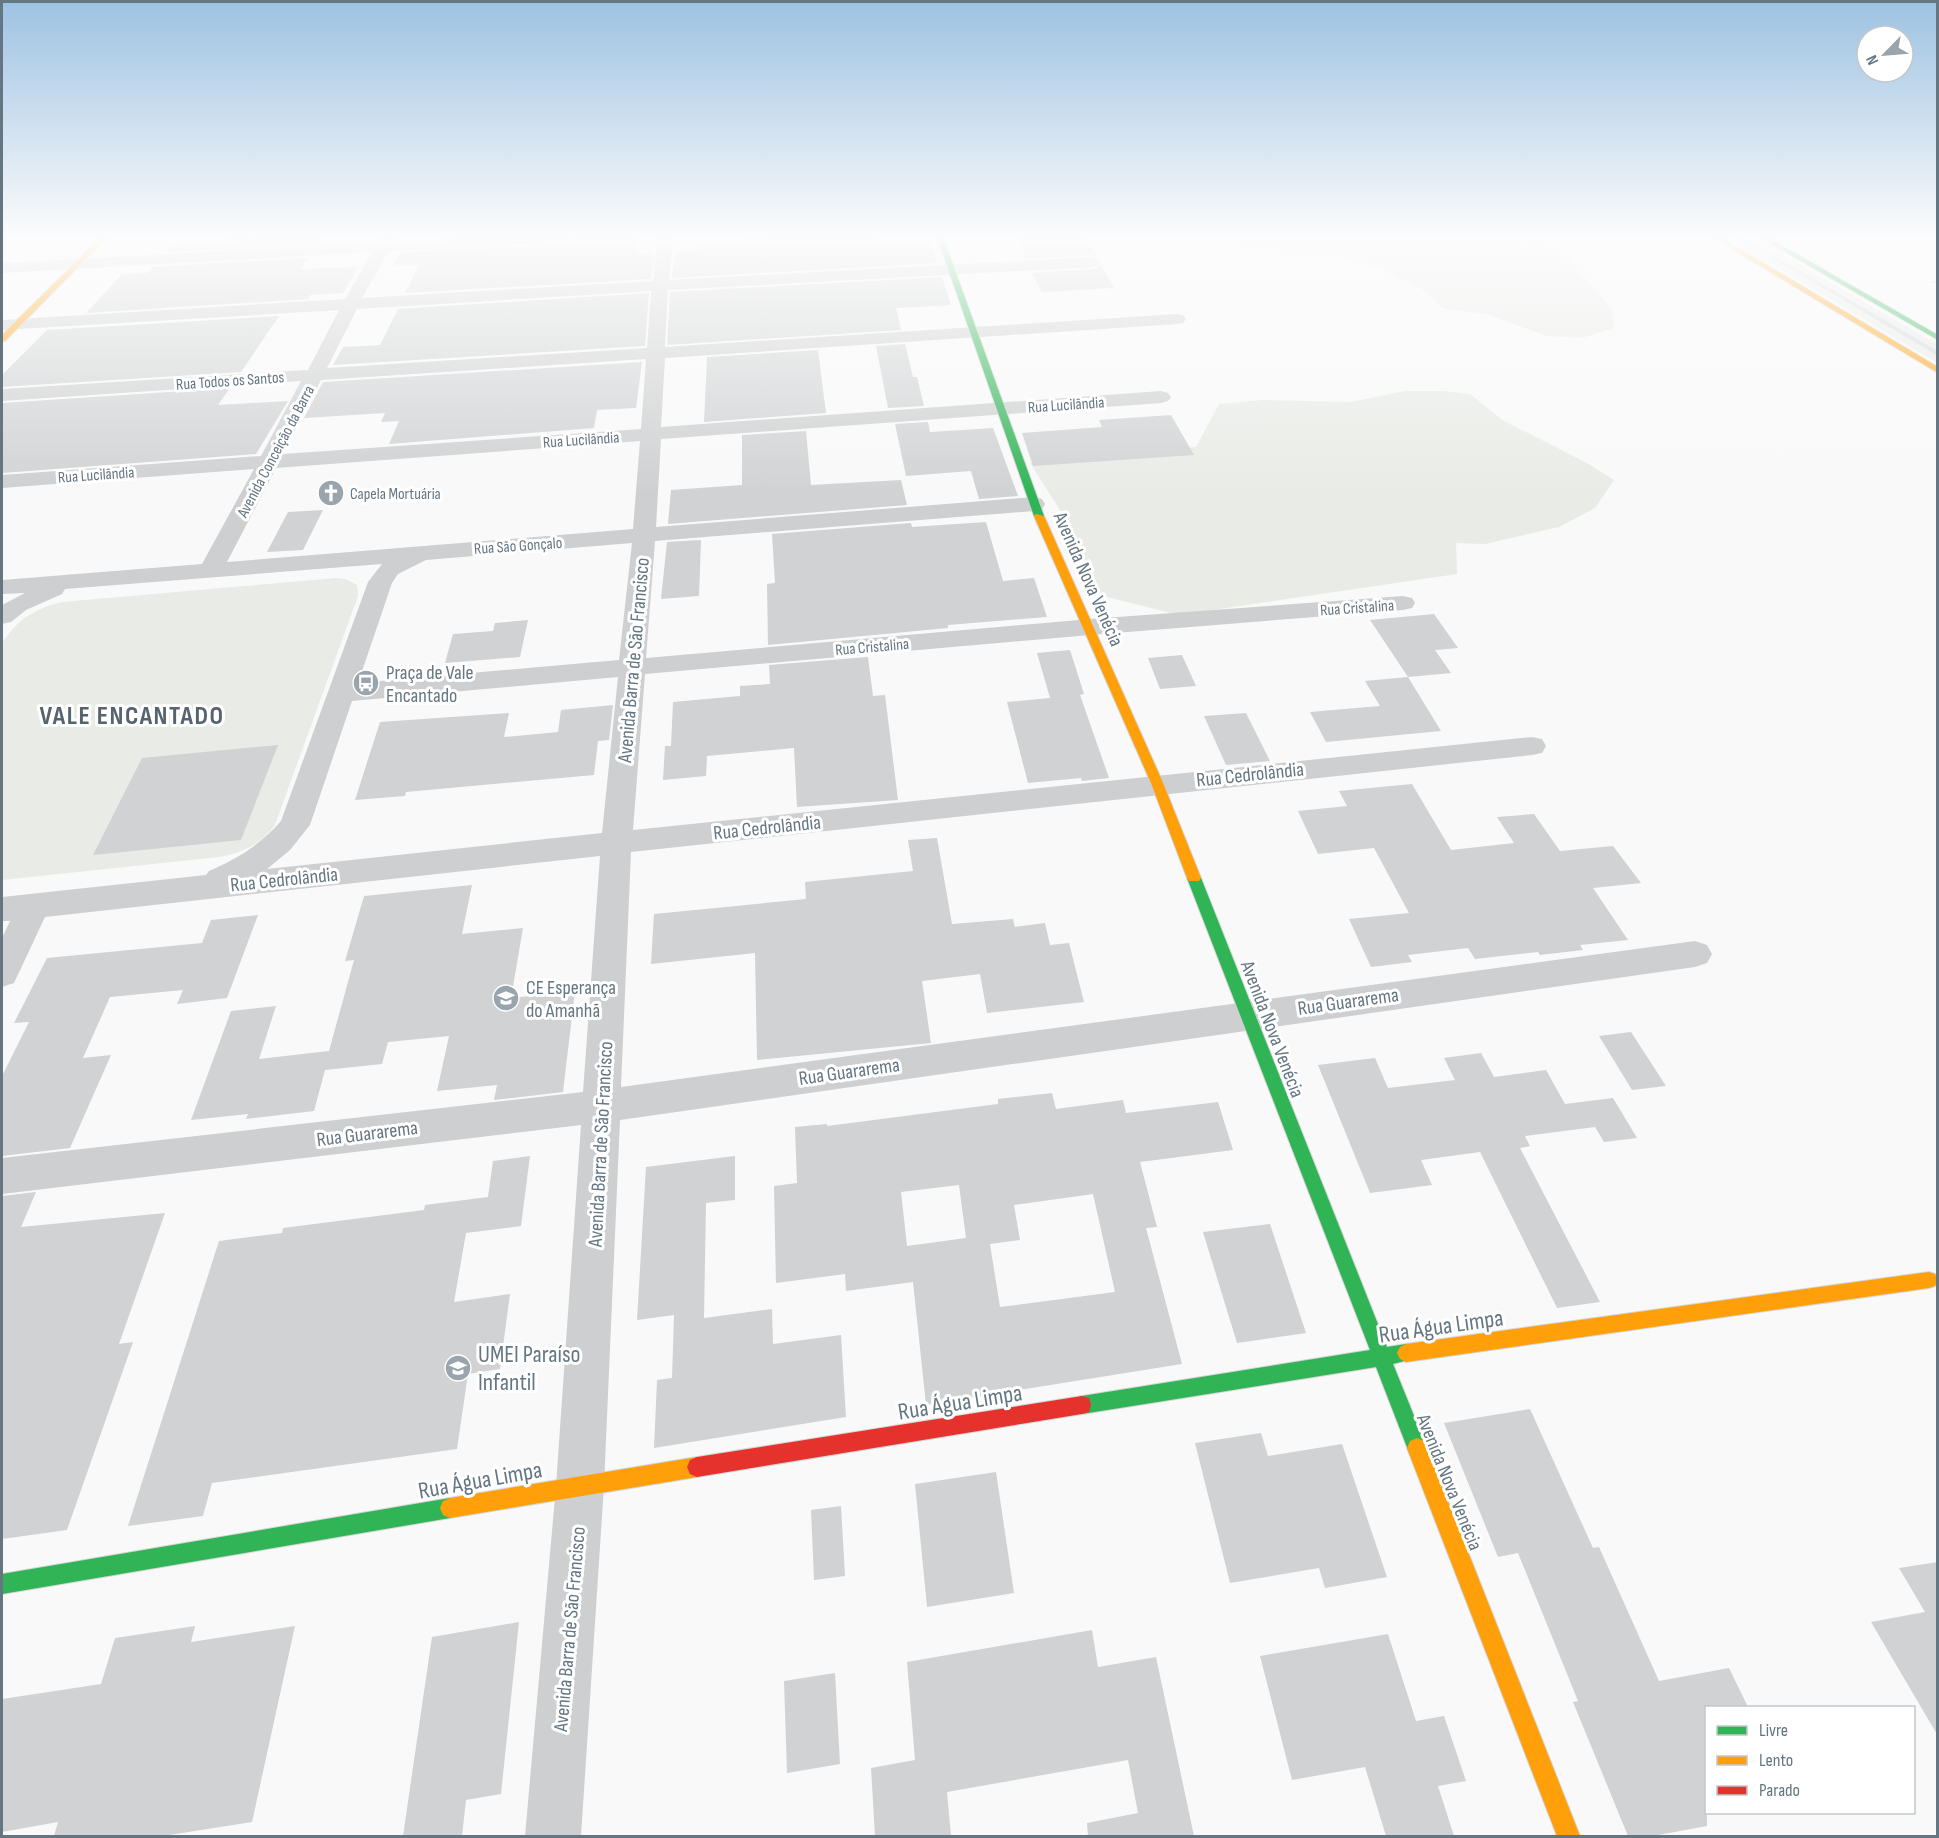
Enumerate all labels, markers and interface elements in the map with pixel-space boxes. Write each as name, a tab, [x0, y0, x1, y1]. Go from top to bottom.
north arrow	[1855, 24, 1915, 84]
text: N	[1862, 52, 1883, 68]
street label: Rua Todos os Santos	[175, 368, 285, 395]
street label: Avenida Conceição da Barra	[233, 383, 319, 522]
street label: Rua Lucilândia	[1027, 393, 1105, 418]
street label: Rua Lucilândia	[542, 428, 620, 453]
street label: Rua Lucilândia	[57, 463, 135, 488]
church icon: Capela Mortuária	[316, 478, 346, 508]
place label: Capela Mortuária	[350, 485, 441, 504]
street label: Avenida Nova Venécia	[1047, 508, 1128, 650]
street label: Rua São Gonçalo	[473, 534, 563, 559]
street label: Avenida Barra de São Francisco	[613, 557, 655, 765]
street label: Rua Cristalina	[1320, 596, 1395, 621]
street label: Rua Cristalina	[834, 635, 910, 660]
place label: Praça de Vale Encantado	[386, 661, 474, 708]
bus stop icon: Praça de Vale Encantado	[351, 668, 381, 698]
district label: VALE ENCANTADO	[40, 701, 224, 732]
street label: Rua Cedrolândia	[1195, 757, 1305, 793]
street label: Rua Cedrolândia	[712, 810, 822, 846]
street label: Rua Cedrolândia	[229, 862, 339, 898]
street label: Avenida Nova Venécia	[1235, 957, 1309, 1101]
place label: CE Esperança do Amanhã	[526, 976, 616, 1023]
school or university icon: CE Esperança do Amanhã	[491, 983, 521, 1013]
street label: Rua Guararema	[1296, 983, 1400, 1021]
street label: Avenida Barra de São Francisco	[584, 1041, 618, 1248]
street label: Rua Guararema	[797, 1053, 901, 1091]
street label: Rua Guararema	[315, 1116, 419, 1152]
street label: Rua Água Limpa	[1377, 1303, 1505, 1350]
place label: UMEI Paraíso Infantil	[478, 1340, 581, 1397]
school or university icon: UMEI Paraíso Infantil	[443, 1353, 473, 1383]
street label: Rua Água Limpa	[896, 1378, 1024, 1427]
street label: Avenida Nova Venécia	[1410, 1410, 1487, 1554]
street label: Rua Água Limpa	[416, 1455, 544, 1506]
street label: Avenida Barra de São Francisco	[549, 1526, 591, 1734]
legend	[1705, 1706, 1915, 1814]
text: Livre	[1759, 1720, 1788, 1741]
text: Lento	[1759, 1750, 1793, 1771]
text: Parado	[1759, 1780, 1800, 1801]

